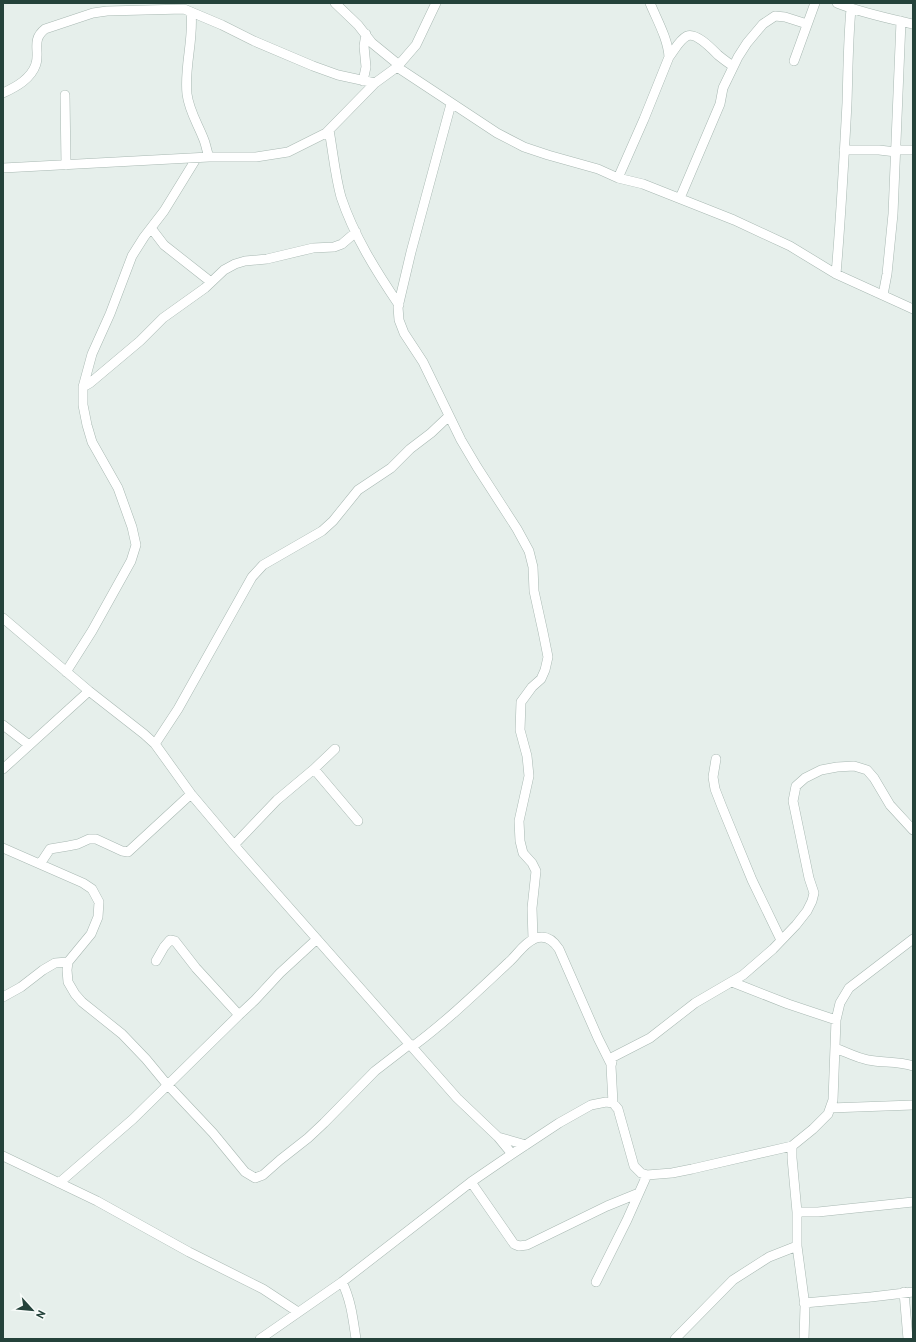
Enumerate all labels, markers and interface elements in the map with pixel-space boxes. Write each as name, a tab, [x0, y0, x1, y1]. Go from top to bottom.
north arrow	[12, 1290, 52, 1330]
text: N	[33, 1308, 49, 1321]

